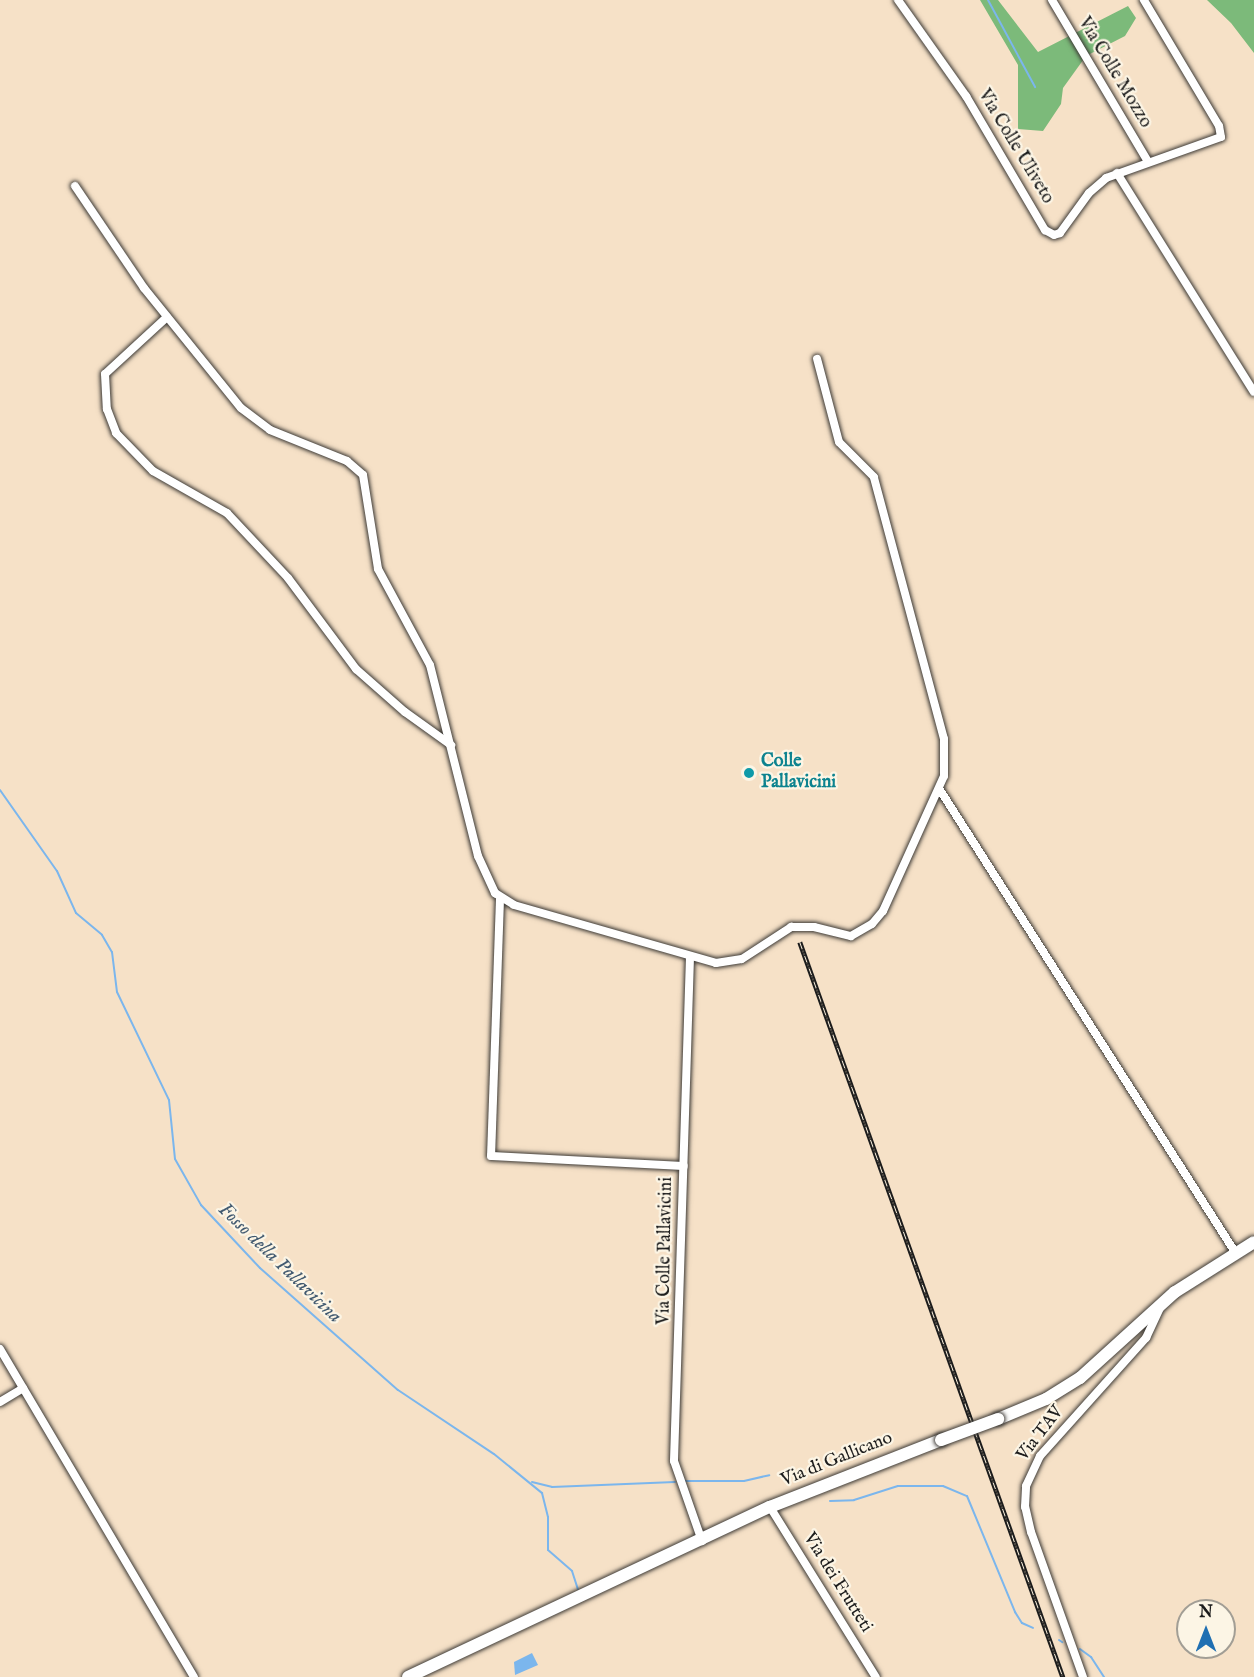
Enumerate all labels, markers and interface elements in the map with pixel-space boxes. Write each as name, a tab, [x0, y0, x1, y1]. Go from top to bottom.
street label: Via Colle Mozzo	[1072, 14, 1156, 132]
street label: Via Colle Uliveto	[972, 86, 1058, 208]
place label: Colle Pallavicini	[761, 752, 836, 795]
marker: Colle Pallavicini	[742, 766, 756, 780]
street label: Via Colle Pallavicini	[654, 1177, 678, 1325]
water label: Fosso della Pallavicina	[213, 1198, 347, 1328]
street label: Via TAV	[1013, 1402, 1069, 1466]
street label: Via di Gallicano	[778, 1428, 896, 1492]
street label: Via dei Frutteti	[798, 1529, 876, 1637]
north arrow	[1176, 1599, 1236, 1659]
text: N	[1199, 1603, 1213, 1623]

